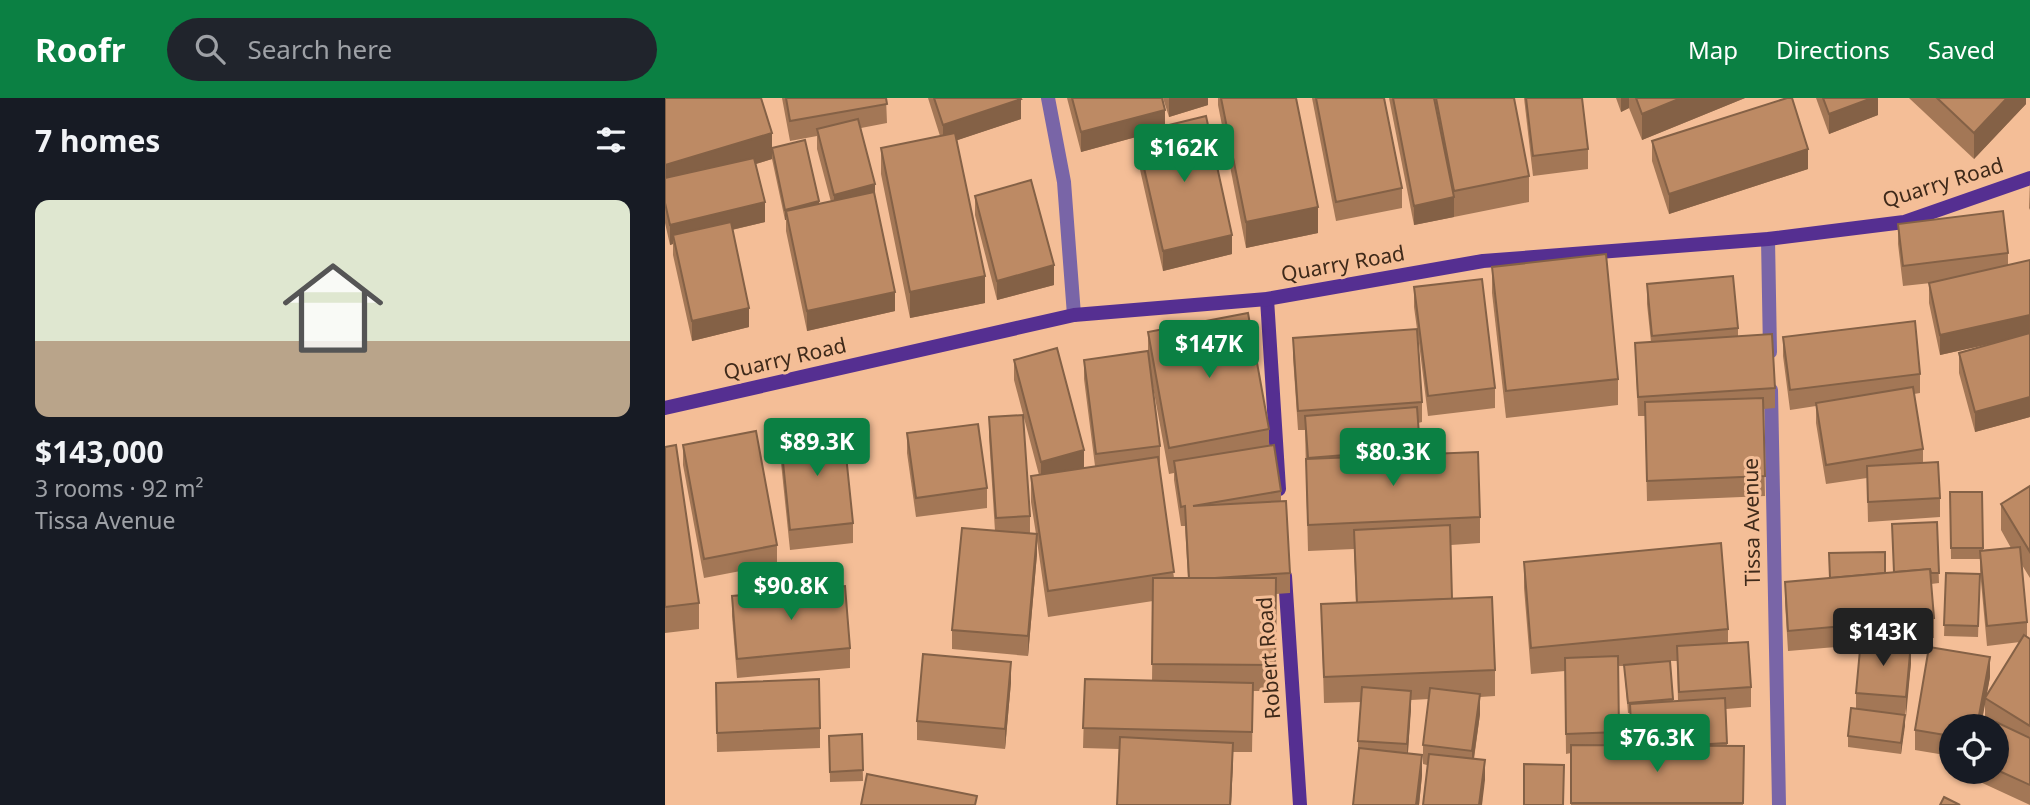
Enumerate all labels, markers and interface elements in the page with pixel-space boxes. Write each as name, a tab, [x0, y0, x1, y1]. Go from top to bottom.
search box	[167, 18, 657, 81]
text: Roofr	[35, 27, 125, 72]
icon: search	[191, 30, 229, 68]
text: Search here	[247, 31, 392, 67]
text: Map	[1688, 33, 1738, 66]
text: Directions	[1776, 33, 1890, 66]
text: Saved	[1928, 33, 1995, 66]
text: 7 homes	[35, 120, 160, 161]
icon: filters	[592, 121, 630, 159]
pin: $162K	[1135, 125, 1233, 184]
text: $162K	[1150, 131, 1218, 163]
street label: Quarry Road	[1879, 150, 2007, 214]
street label: Quarry Road	[1279, 238, 1407, 288]
icon: home	[270, 245, 396, 371]
pin: $147K	[1160, 320, 1258, 380]
text: $147K	[1175, 327, 1243, 359]
street label: Quarry Road	[721, 330, 849, 386]
pin: $89.3K	[760, 418, 874, 478]
text: $89.3K	[780, 425, 854, 457]
pin: $80.3K	[1336, 428, 1450, 488]
text: $143,000	[35, 431, 164, 472]
text: $80.3K	[1356, 435, 1430, 467]
street label: Tissa Avenue	[1736, 458, 1766, 586]
text: 3 rooms · 92 m²	[35, 472, 204, 504]
text: Tissa Avenue	[35, 504, 175, 536]
pin: $90.8K	[734, 562, 848, 622]
text: $90.8K	[754, 569, 828, 601]
street label: Robert Road	[1250, 596, 1286, 720]
pin: $143K	[1834, 608, 1932, 668]
text: $143K	[1849, 615, 1917, 647]
pin: $76.3K	[1600, 714, 1714, 774]
map controls	[1939, 714, 2009, 784]
button: locate	[1939, 714, 2009, 784]
text: $76.3K	[1620, 721, 1694, 753]

